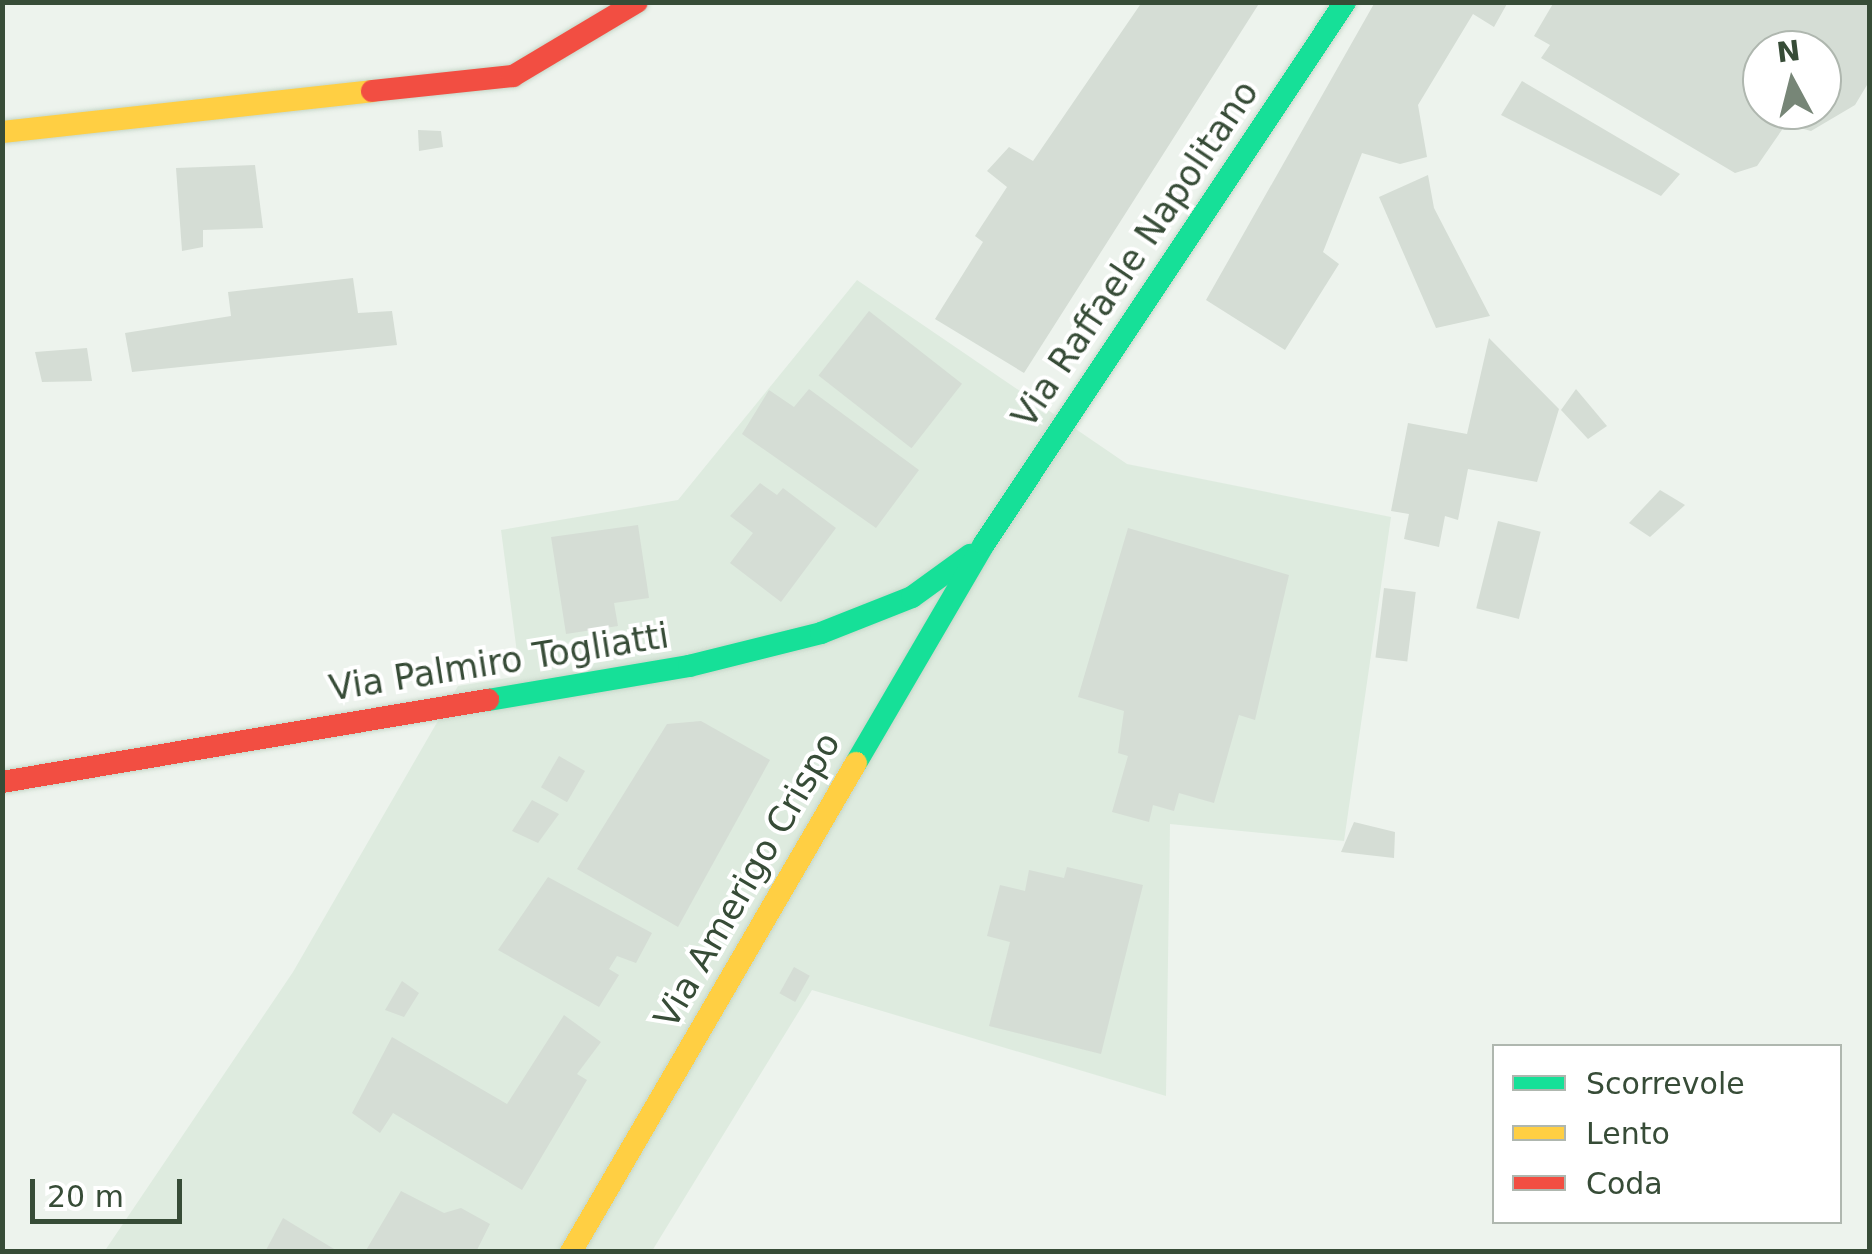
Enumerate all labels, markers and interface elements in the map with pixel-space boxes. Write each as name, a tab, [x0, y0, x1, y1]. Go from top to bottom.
north arrow	[1742, 30, 1842, 130]
text: N	[1775, 34, 1802, 70]
street label: Via Raffaele Napolitano	[1003, 73, 1267, 435]
street label: Via Palmiro Togliatti	[326, 614, 672, 710]
street label: Via Amerigo Crispo	[645, 725, 849, 1035]
legend	[1492, 1044, 1842, 1224]
text: Scorrevole	[1586, 1066, 1745, 1101]
text: Lento	[1586, 1116, 1670, 1151]
scale bar	[35, 1159, 188, 1221]
text: Coda	[1586, 1166, 1663, 1201]
text: 20 m	[47, 1179, 124, 1214]

